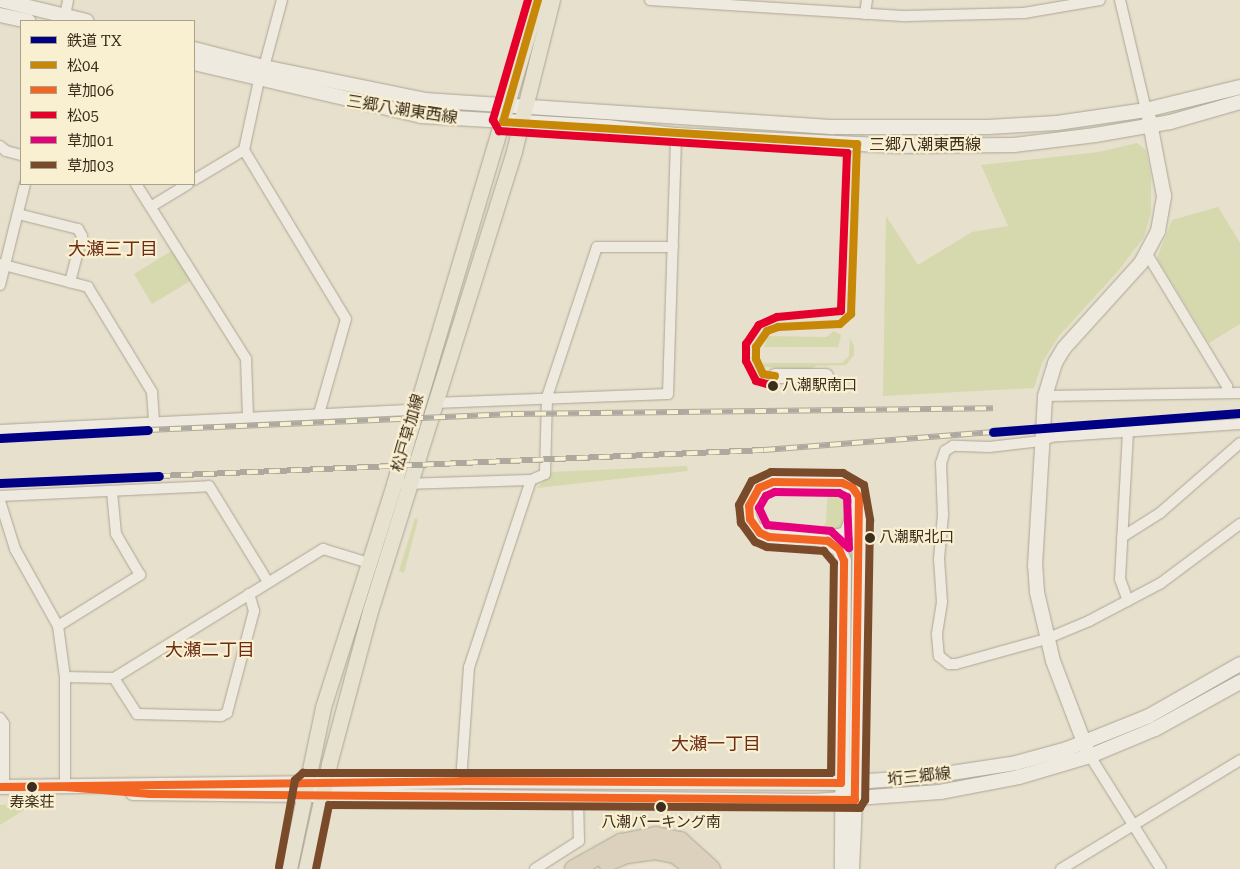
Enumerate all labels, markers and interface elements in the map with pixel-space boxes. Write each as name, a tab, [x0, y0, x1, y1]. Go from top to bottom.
legend	[20, 20, 195, 185]
text: 鉄道 TX	[67, 32, 122, 50]
text: 松04	[67, 57, 99, 75]
text: 草加06	[67, 82, 114, 100]
street label: 三郷八潮東西線	[345, 92, 459, 128]
text: 松05	[67, 107, 99, 125]
text: 草加01	[67, 132, 114, 150]
street label: 三郷八潮東西線	[869, 135, 981, 155]
text: 草加03	[67, 157, 114, 175]
district label: 大瀬三丁目	[68, 238, 158, 260]
place label: 八潮駅南口	[782, 377, 857, 395]
marker: 八潮駅南口	[768, 381, 778, 391]
street label: 松戸草加線	[388, 392, 428, 474]
place label: 八潮駅北口	[879, 529, 954, 547]
marker: 八潮駅北口	[865, 533, 875, 543]
district label: 大瀬二丁目	[165, 639, 255, 661]
district label: 大瀬一丁目	[671, 733, 761, 755]
street label: 垳三郷線	[886, 764, 952, 790]
marker: 寿楽荘	[27, 782, 37, 792]
place label: 寿楽荘	[10, 794, 54, 812]
marker: 八潮パーキング南	[656, 802, 666, 812]
place label: 八潮パーキング南	[601, 814, 721, 832]

